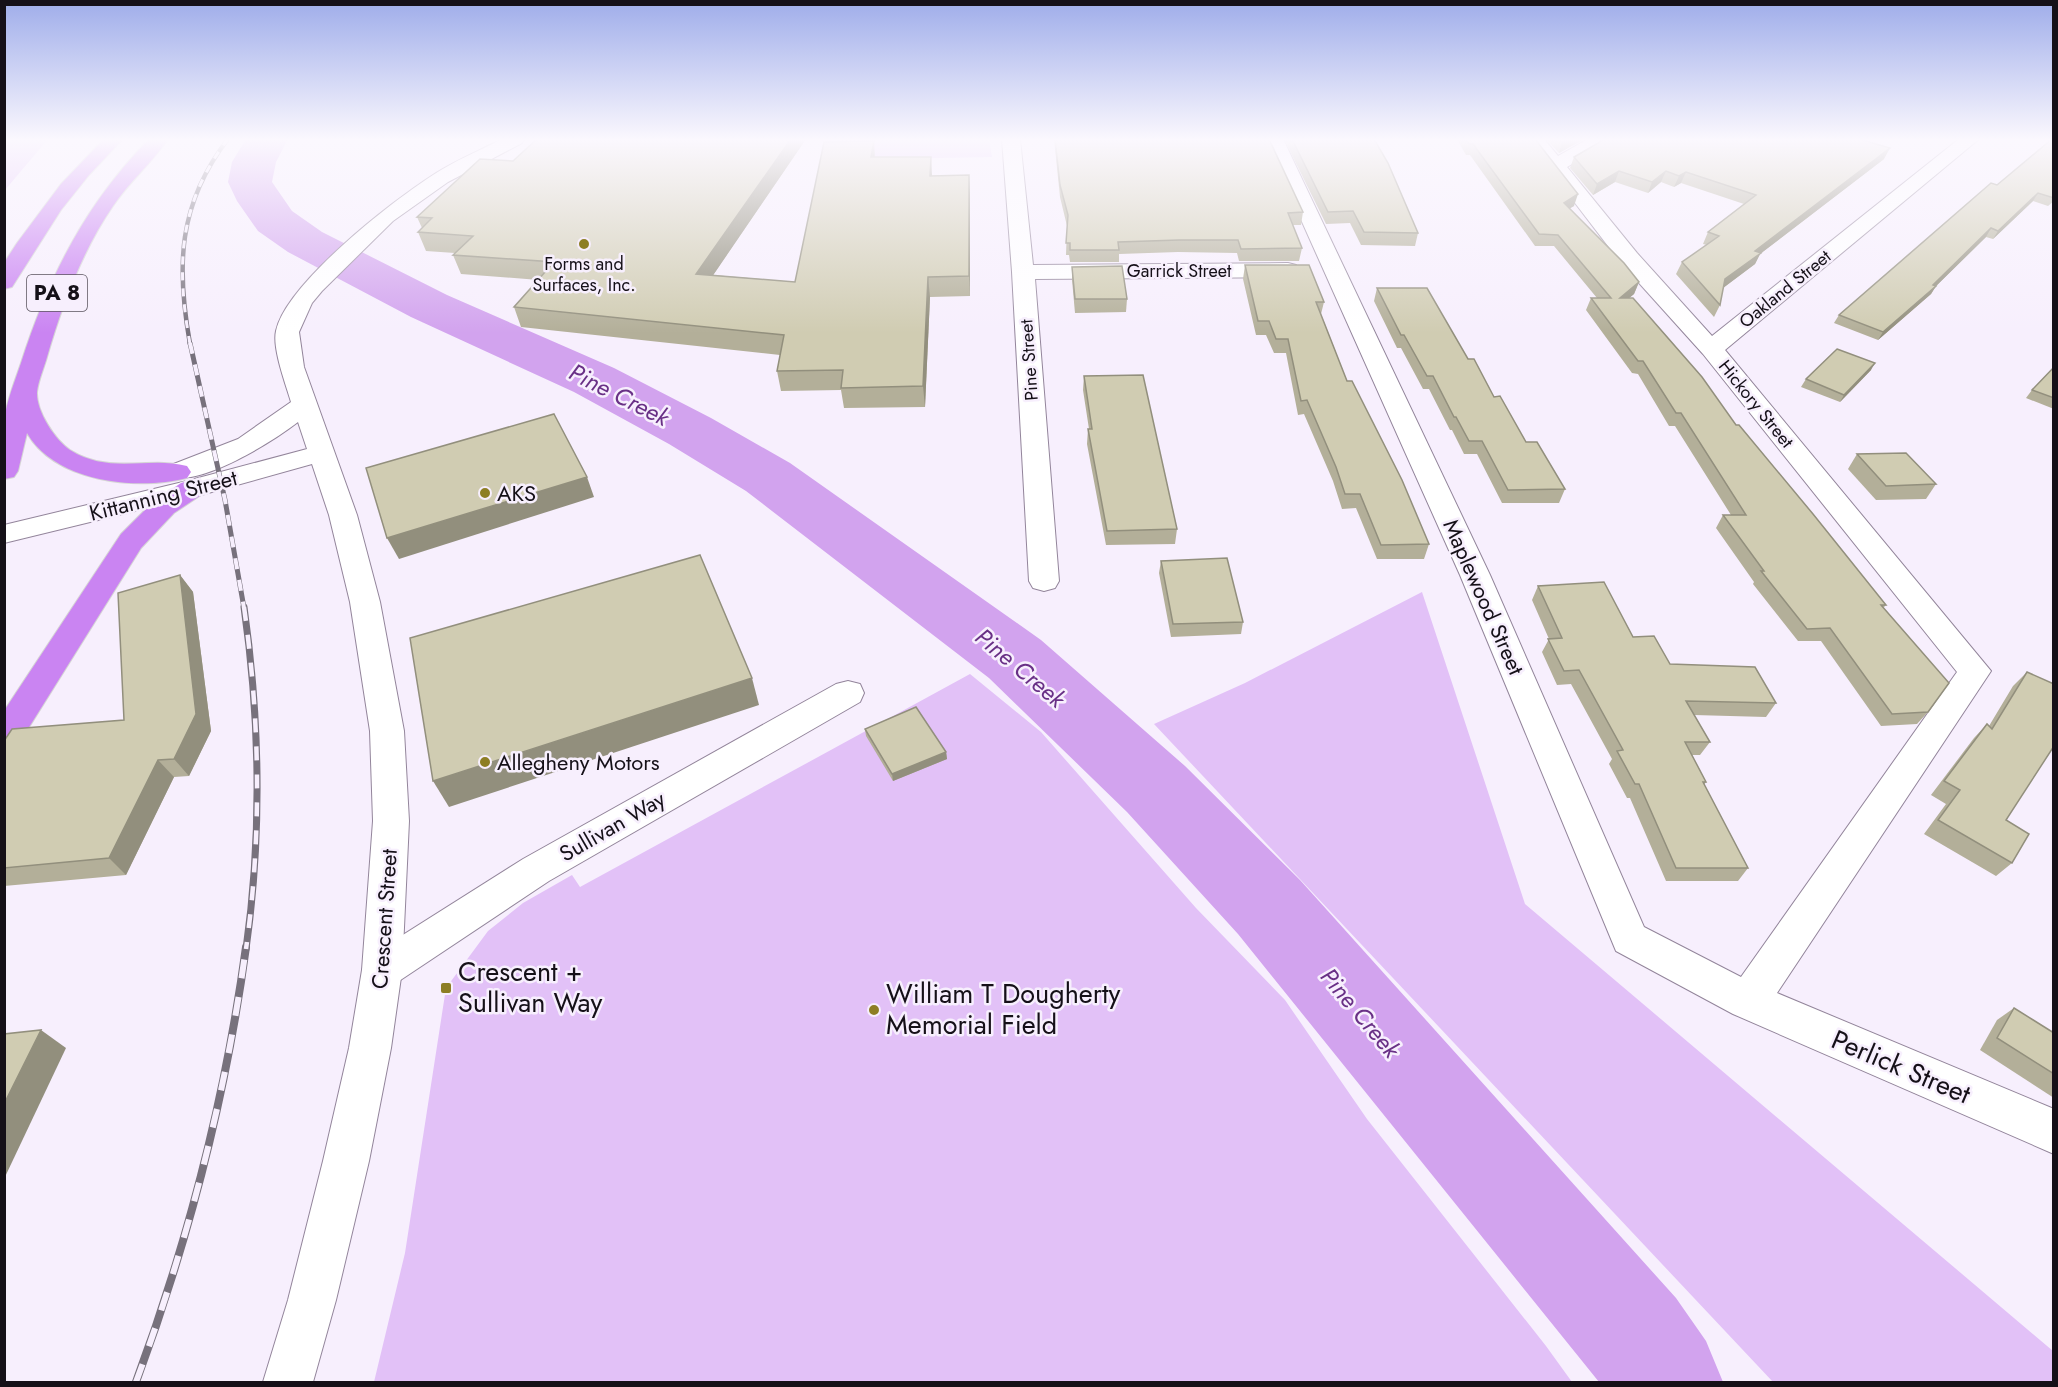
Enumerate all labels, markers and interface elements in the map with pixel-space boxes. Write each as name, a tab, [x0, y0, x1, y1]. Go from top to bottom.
marker: Forms and Surfaces, Inc.	[577, 237, 591, 251]
street label: Oakland Street	[1733, 243, 1837, 334]
place label: Forms and Surfaces, Inc.	[532, 251, 636, 298]
street label: Garrick Street	[1127, 258, 1232, 284]
road number: PA 8	[27, 275, 87, 311]
street label: Pine Street	[1013, 318, 1045, 402]
water label: Pine Creek	[563, 354, 677, 435]
street label: Hickory Street	[1712, 354, 1800, 454]
street label: Kittanning Street	[86, 461, 241, 529]
place label: AKS	[497, 477, 536, 509]
marker: AKS	[478, 486, 492, 500]
street label: Maplewood Street	[1435, 514, 1533, 681]
water label: Pine Creek	[968, 619, 1074, 717]
place label: Allegheny Motors	[497, 746, 660, 778]
marker: Allegheny Motors	[478, 755, 492, 769]
street label: Sullivan Way	[553, 783, 671, 869]
street label: Crescent Street	[363, 847, 405, 990]
place label: Crescent + Sullivan Way	[458, 952, 602, 1022]
water label: Pine Creek	[1312, 960, 1410, 1067]
place label: William T Dougherty Memorial Field	[886, 974, 1120, 1044]
marker: Crescent + Sullivan Way	[439, 981, 453, 995]
marker: William T Dougherty Memorial Field	[867, 1003, 881, 1017]
street label: Perlick Street	[1826, 1020, 1977, 1114]

